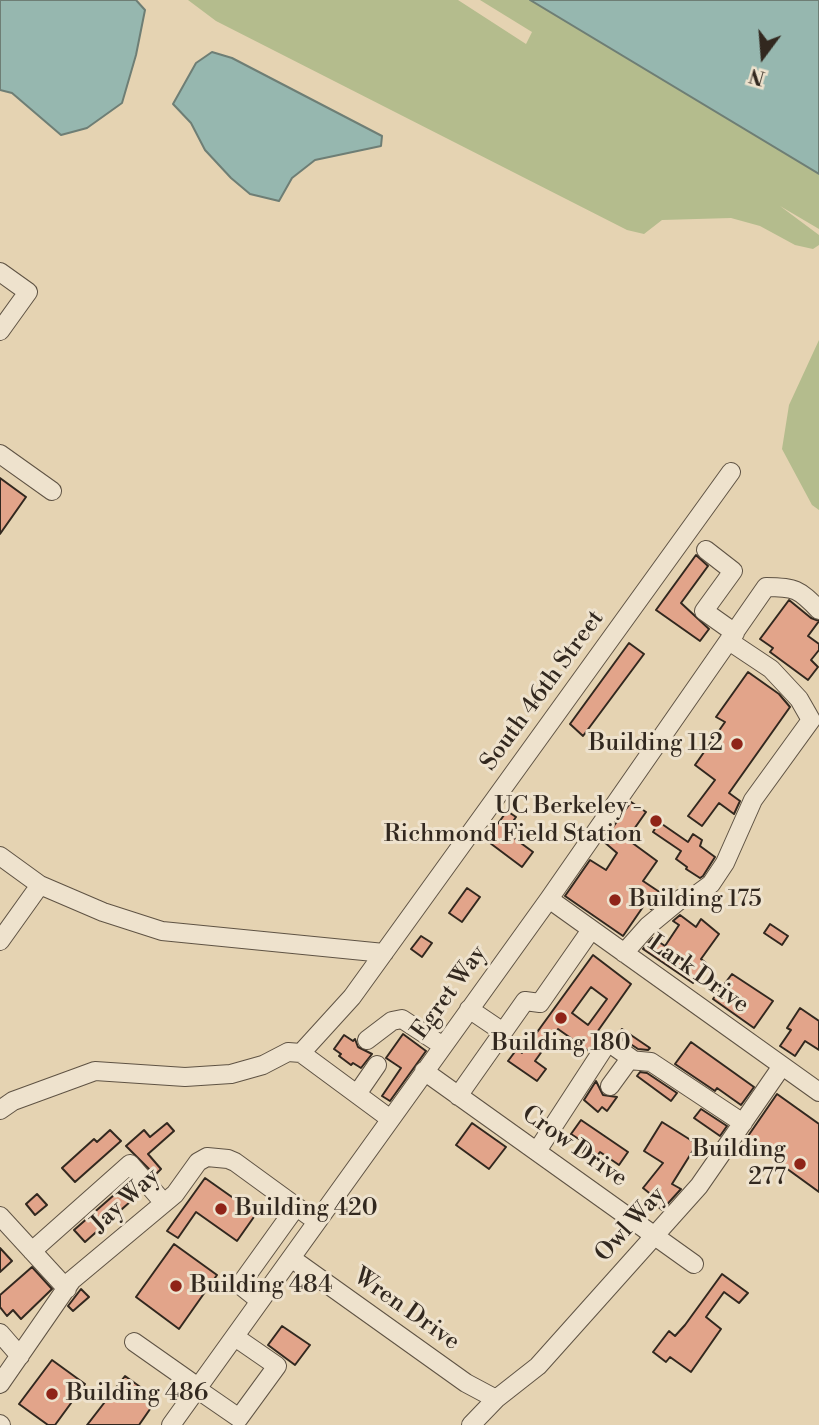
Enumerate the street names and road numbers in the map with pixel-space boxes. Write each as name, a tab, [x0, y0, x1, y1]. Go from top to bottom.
street label: South 46th Street	[475, 605, 611, 777]
street label: Lark Drive	[642, 930, 754, 1020]
street label: Egret Way	[406, 940, 494, 1046]
street label: Crow Drive	[516, 1100, 632, 1194]
street label: Jay Way	[86, 1163, 166, 1239]
street label: Owl Way	[590, 1182, 672, 1268]
street label: Wren Drive	[347, 1263, 465, 1357]

